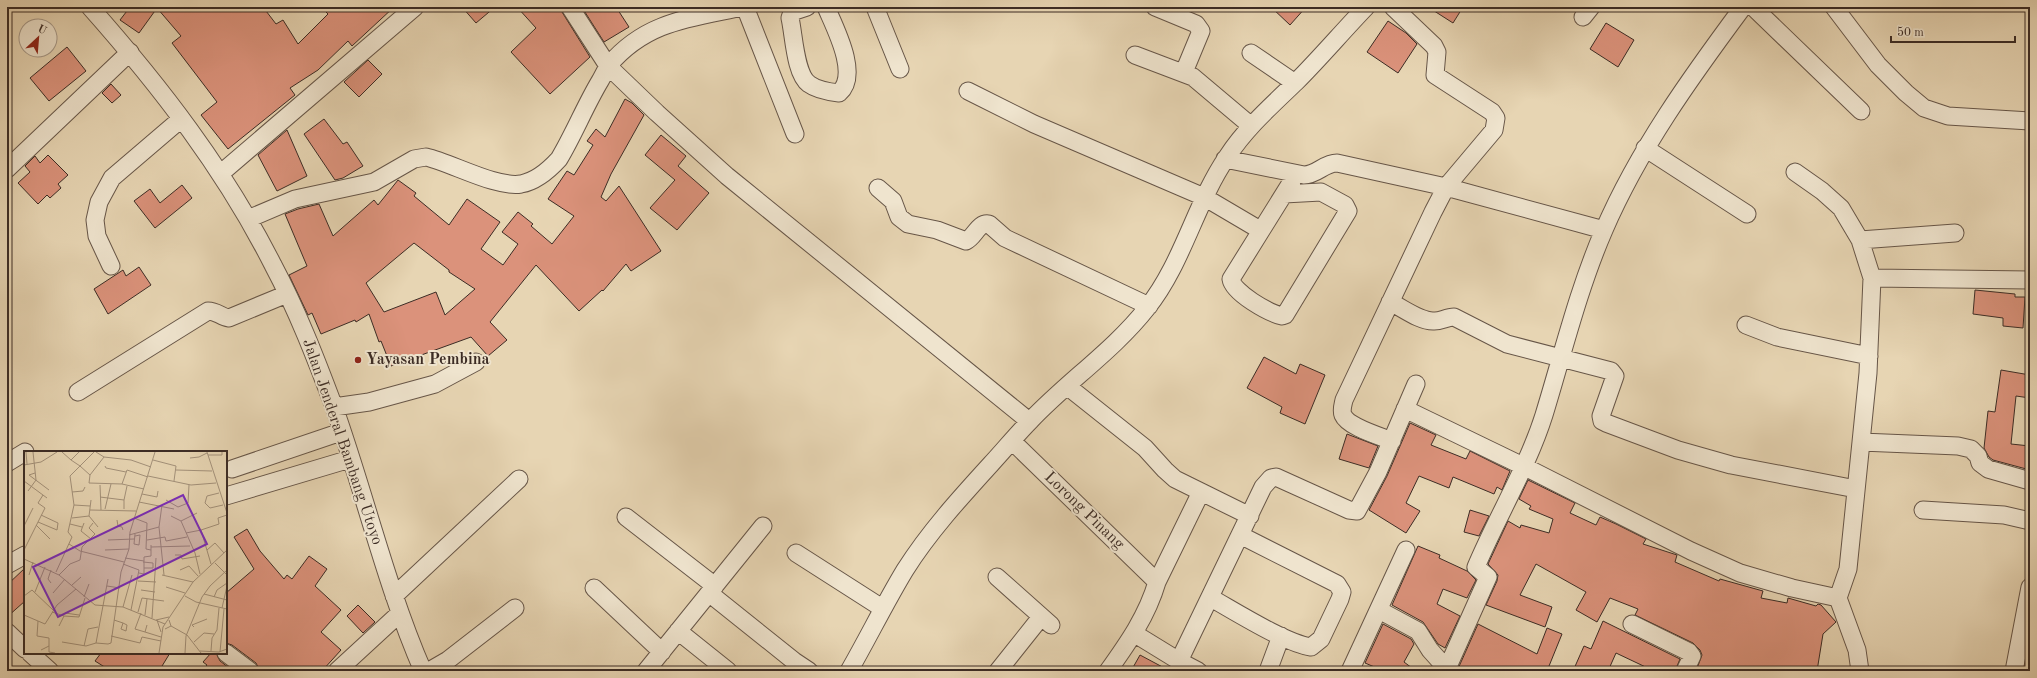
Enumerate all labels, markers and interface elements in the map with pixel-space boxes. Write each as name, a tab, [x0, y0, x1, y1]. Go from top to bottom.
north arrow	[18, 18, 58, 58]
scale bar	[1891, 18, 2015, 44]
text: U	[35, 24, 48, 37]
text: 50 m	[1897, 26, 1924, 39]
street label: Jalan Jenderal Bambang Utoyo	[299, 337, 385, 547]
place label: Yayasan Pembina	[366, 352, 490, 368]
marker: Yayasan Pembina	[353, 355, 363, 365]
inset map	[24, 451, 227, 654]
street label: Lorong Pinang	[1041, 469, 1127, 553]

